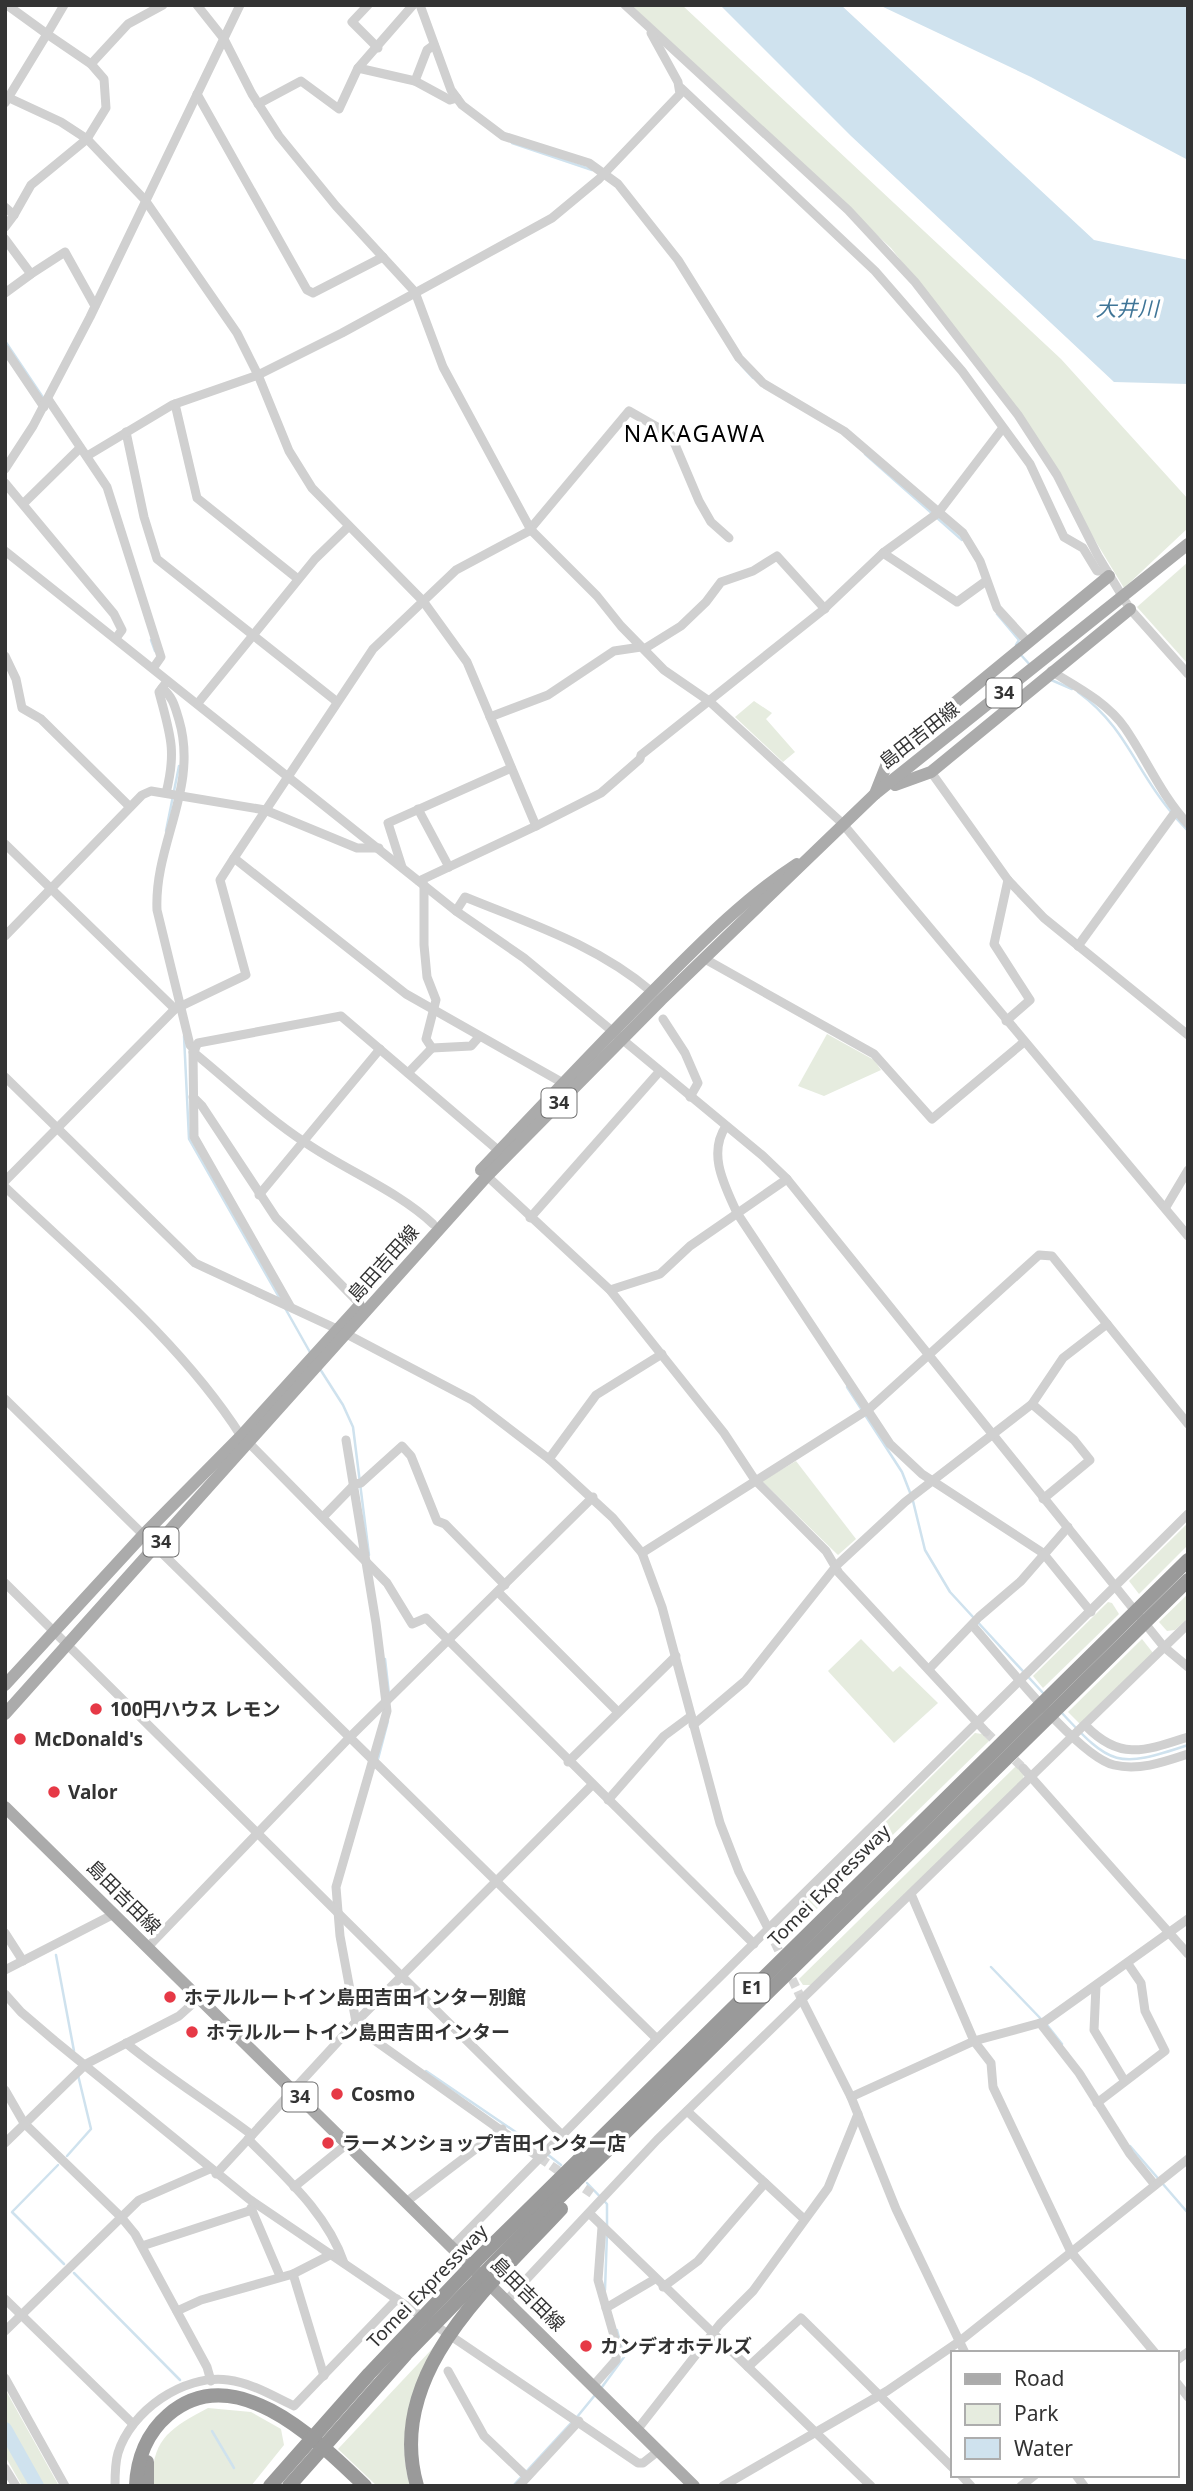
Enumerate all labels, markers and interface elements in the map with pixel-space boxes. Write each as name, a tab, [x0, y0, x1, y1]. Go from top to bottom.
water label: 大井川	[1096, 294, 1160, 322]
district label: NAKAGAWA	[624, 417, 766, 449]
road number: 34	[986, 678, 1021, 708]
street label: 島田吉田線	[874, 696, 964, 774]
road number: 34	[542, 1088, 576, 1118]
street label: 島田吉田線	[342, 1219, 424, 1307]
road number: 34	[144, 1527, 178, 1556]
place label: 100円ハウス レモン	[110, 1696, 281, 1722]
marker: 100円ハウス レモン	[88, 1701, 104, 1717]
place label: McDonald's	[34, 1726, 143, 1752]
marker: McDonald's	[12, 1731, 28, 1747]
place label: Valor	[68, 1779, 118, 1805]
marker: Valor	[46, 1784, 62, 1800]
street label: Tomei Expressway	[762, 1818, 896, 1952]
street label: 島田吉田線	[81, 1854, 167, 1940]
road number: E1	[734, 1974, 770, 2002]
place label: ホテルルートイン島田吉田インター別館	[184, 1984, 526, 2010]
marker: ホテルルートイン島田吉田インター別館	[162, 1989, 178, 2005]
place label: ホテルルートイン島田吉田インター	[206, 2019, 510, 2045]
marker: ホテルルートイン島田吉田インター	[184, 2024, 200, 2040]
place label: Cosmo	[351, 2081, 415, 2107]
road number: 34	[282, 2082, 318, 2112]
marker: Cosmo	[329, 2086, 345, 2102]
place label: ラーメンショップ吉田インター店	[342, 2130, 626, 2156]
marker: ラーメンショップ吉田インター店	[320, 2135, 336, 2151]
street label: Tomei Expressway	[361, 2218, 493, 2354]
street label: 島田吉田線	[485, 2251, 571, 2337]
place label: カンデオホテルズ	[600, 2333, 752, 2359]
marker: カンデオホテルズ	[578, 2338, 594, 2354]
legend	[951, 2351, 1179, 2477]
text: Road	[1014, 2364, 1064, 2392]
text: Park	[1014, 2399, 1059, 2427]
text: Water	[1014, 2434, 1073, 2462]

